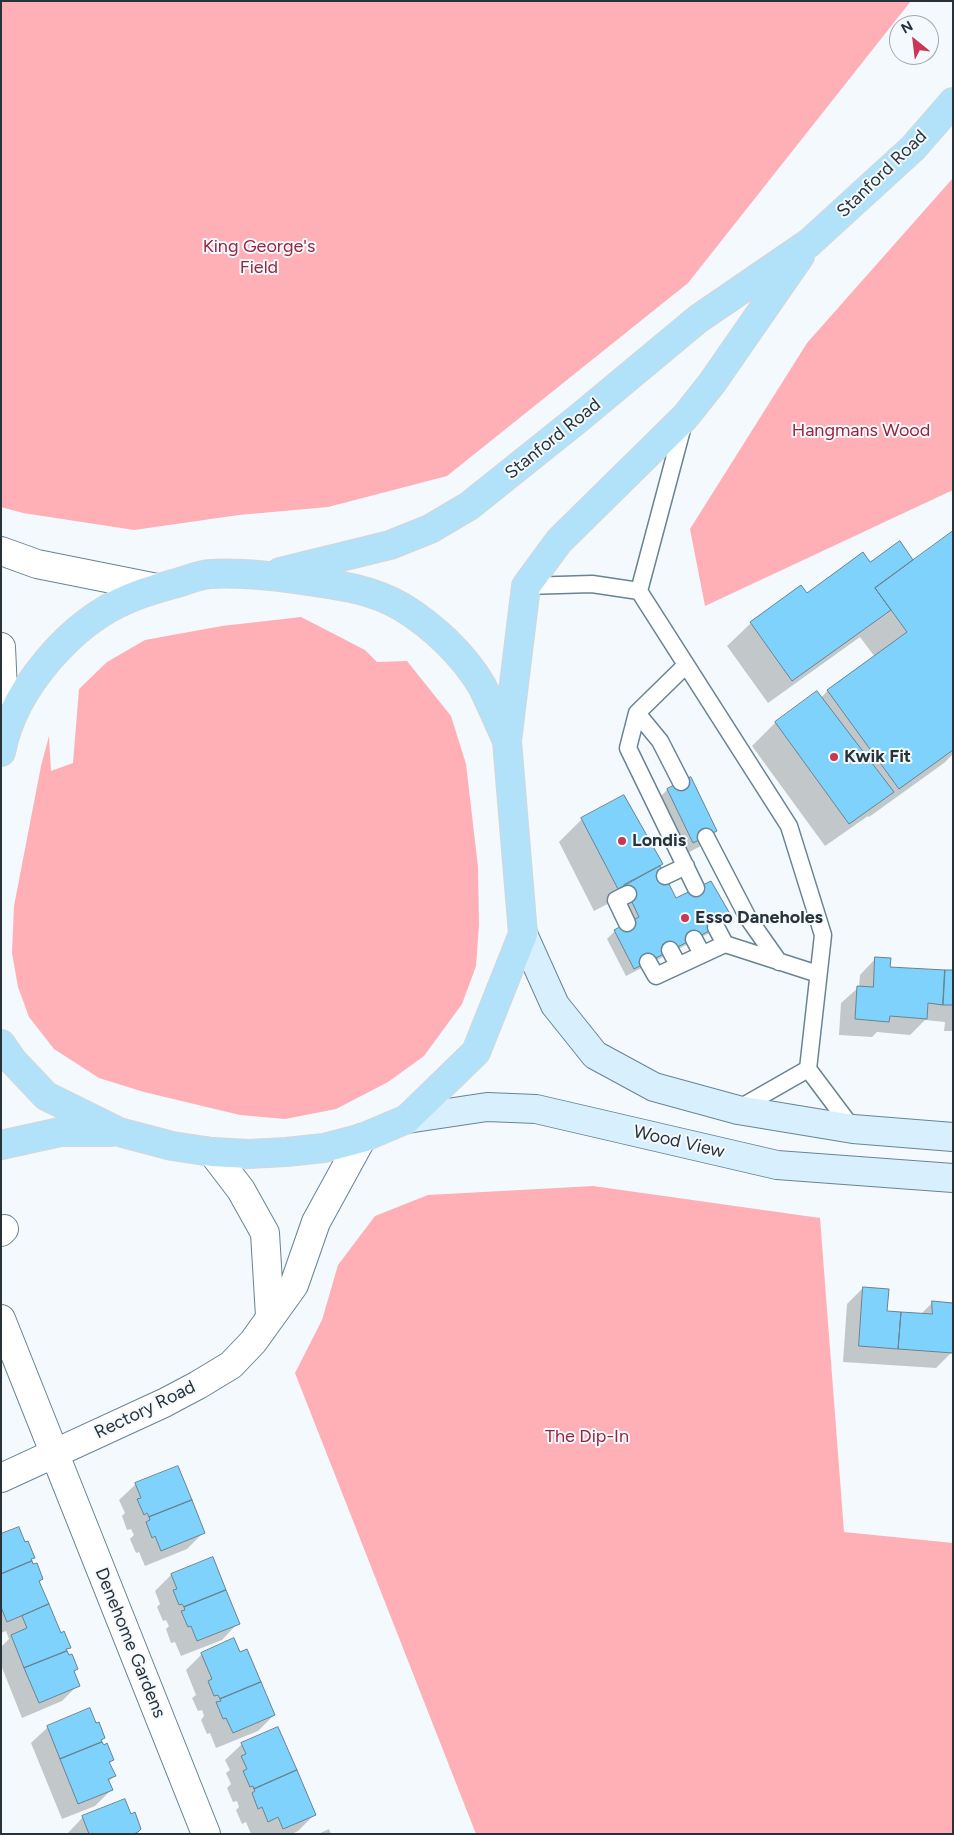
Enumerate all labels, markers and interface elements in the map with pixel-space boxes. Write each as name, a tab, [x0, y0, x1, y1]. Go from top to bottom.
north arrow	[889, 15, 939, 65]
text: N	[898, 17, 916, 37]
street label: Stanford Road	[833, 126, 931, 222]
park label: King George's Field	[203, 236, 315, 278]
street label: Stanford Road	[501, 394, 605, 484]
park label: Hangmans Wood	[792, 420, 930, 442]
place label: Kwik Fit	[844, 746, 911, 768]
marker: Kwik Fit	[828, 751, 840, 763]
place label: Londis	[632, 830, 686, 852]
marker: Londis	[616, 835, 628, 847]
place label: Esso Daneholes	[695, 907, 823, 929]
marker: Esso Daneholes	[679, 912, 691, 924]
street label: Wood View	[631, 1121, 727, 1163]
street label: Rectory Road	[91, 1376, 199, 1444]
park label: The Dip-In	[545, 1426, 629, 1448]
street label: Denehome Gardens	[90, 1565, 170, 1721]

